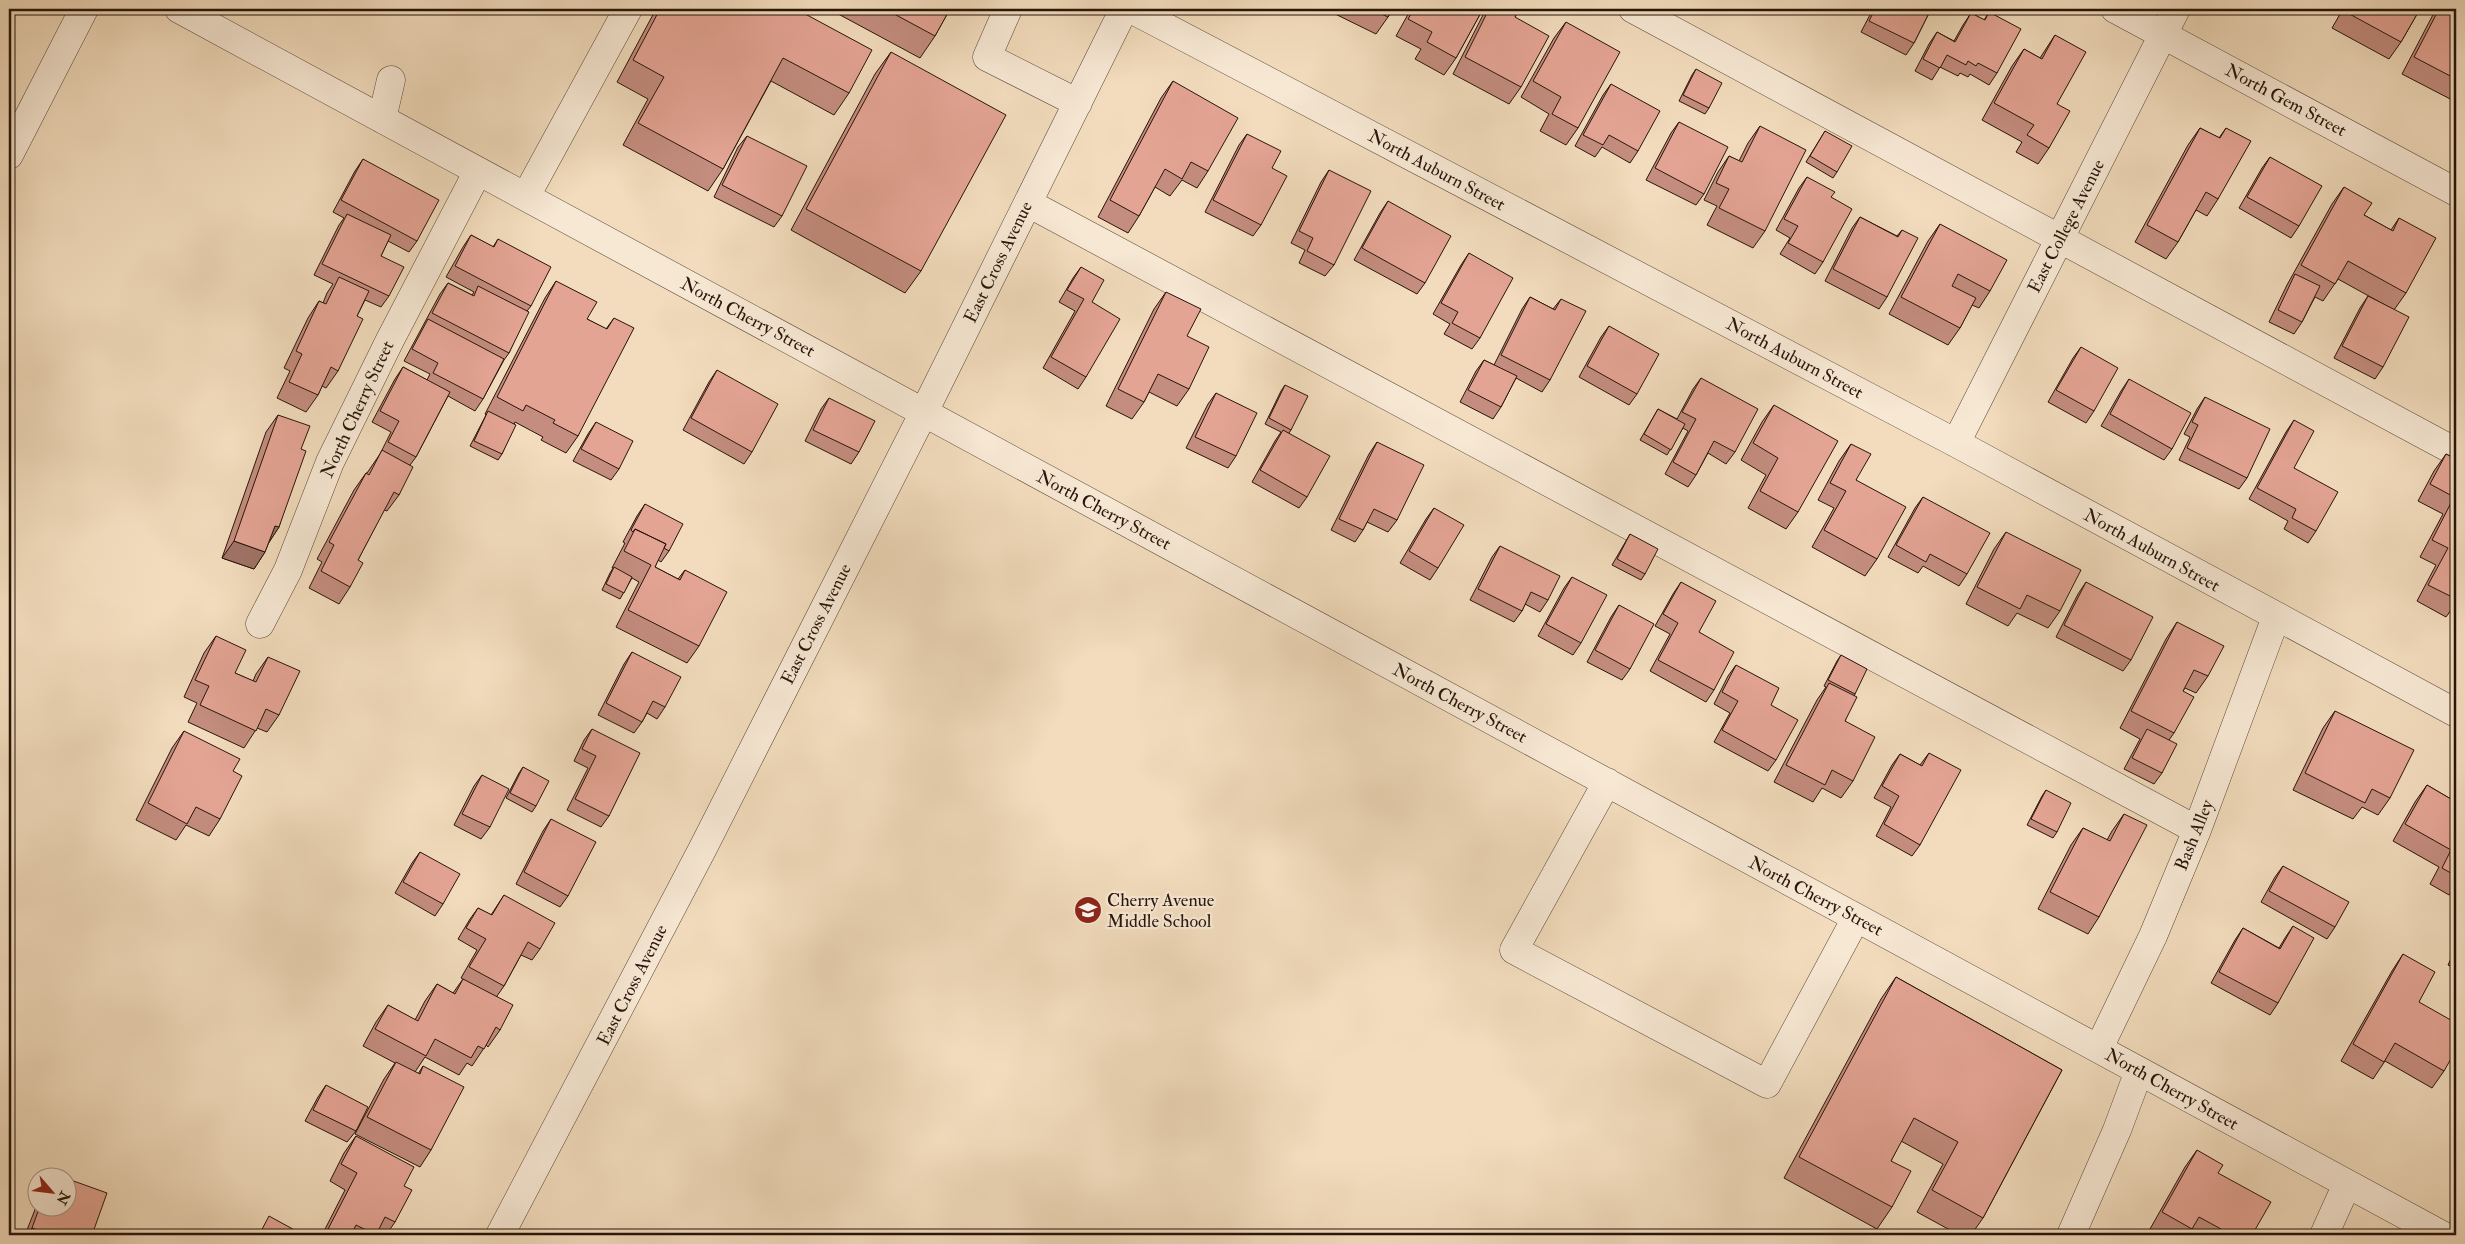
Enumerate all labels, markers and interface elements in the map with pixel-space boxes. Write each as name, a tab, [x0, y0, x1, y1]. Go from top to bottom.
street label: North Gem Street	[2221, 59, 2350, 142]
street label: North Auburn Street	[1364, 125, 1509, 216]
street label: East College Avenue	[2023, 155, 2110, 297]
street label: East Cross Avenue	[959, 197, 1038, 327]
street label: North Cherry Street	[677, 272, 819, 363]
street label: North Auburn Street	[1722, 313, 1867, 404]
street label: North Cherry Street	[316, 337, 399, 481]
street label: North Cherry Street	[1033, 465, 1175, 556]
street label: North Auburn Street	[2080, 504, 2224, 597]
street label: East Cross Avenue	[776, 559, 857, 689]
street label: North Cherry Street	[1389, 658, 1531, 749]
street label: Bash Alley	[2170, 795, 2219, 874]
street label: North Cherry Street	[1745, 851, 1887, 942]
place label: Cherry Avenue Middle School	[1107, 889, 1215, 933]
school or university icon: Cherry Avenue Middle School	[1073, 895, 1103, 925]
street label: East Cross Avenue	[592, 920, 673, 1050]
street label: North Cherry Street	[2101, 1043, 2243, 1136]
north arrow	[28, 1166, 78, 1216]
text: N	[52, 1187, 74, 1208]

